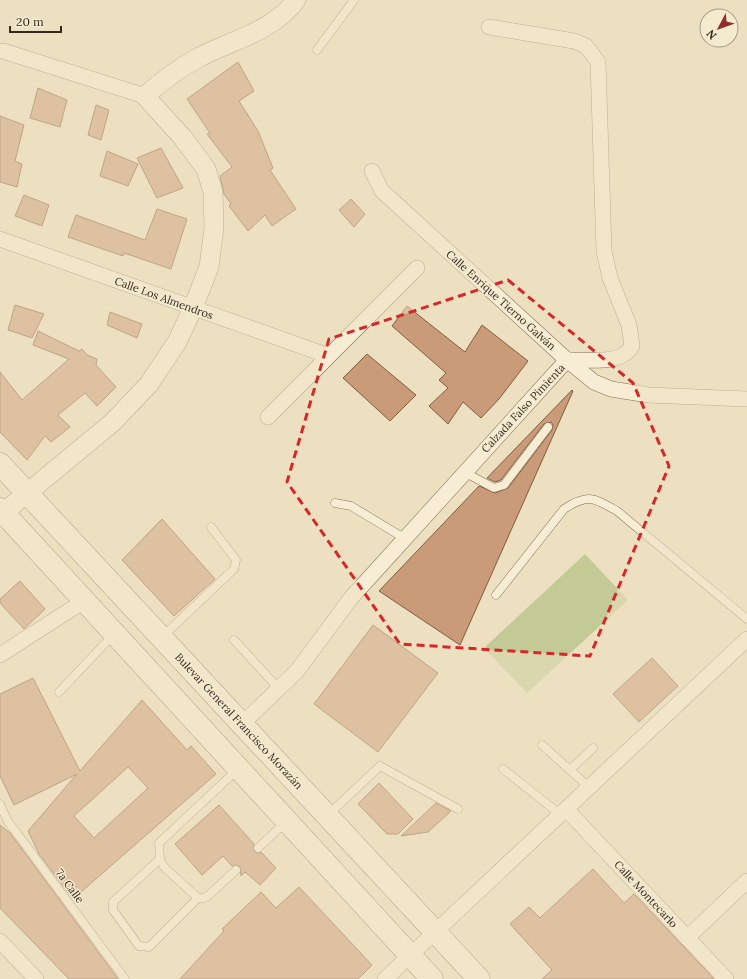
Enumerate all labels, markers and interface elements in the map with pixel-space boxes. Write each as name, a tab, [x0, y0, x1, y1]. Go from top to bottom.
scale bar	[10, 8, 61, 34]
north arrow	[699, 8, 739, 48]
text: 20 m	[16, 14, 44, 29]
text: N	[703, 26, 720, 42]
street label: Calle Enrique Tierno Galván	[443, 247, 559, 353]
street label: Calle Los Almendros	[113, 274, 215, 322]
street label: Calzada Falso Pimienta	[478, 360, 568, 455]
street label: Bulevar General Francisco Morazán	[172, 650, 306, 792]
street label: Calle Montecarlo	[611, 857, 681, 931]
street label: 7a Calle	[53, 866, 87, 906]

